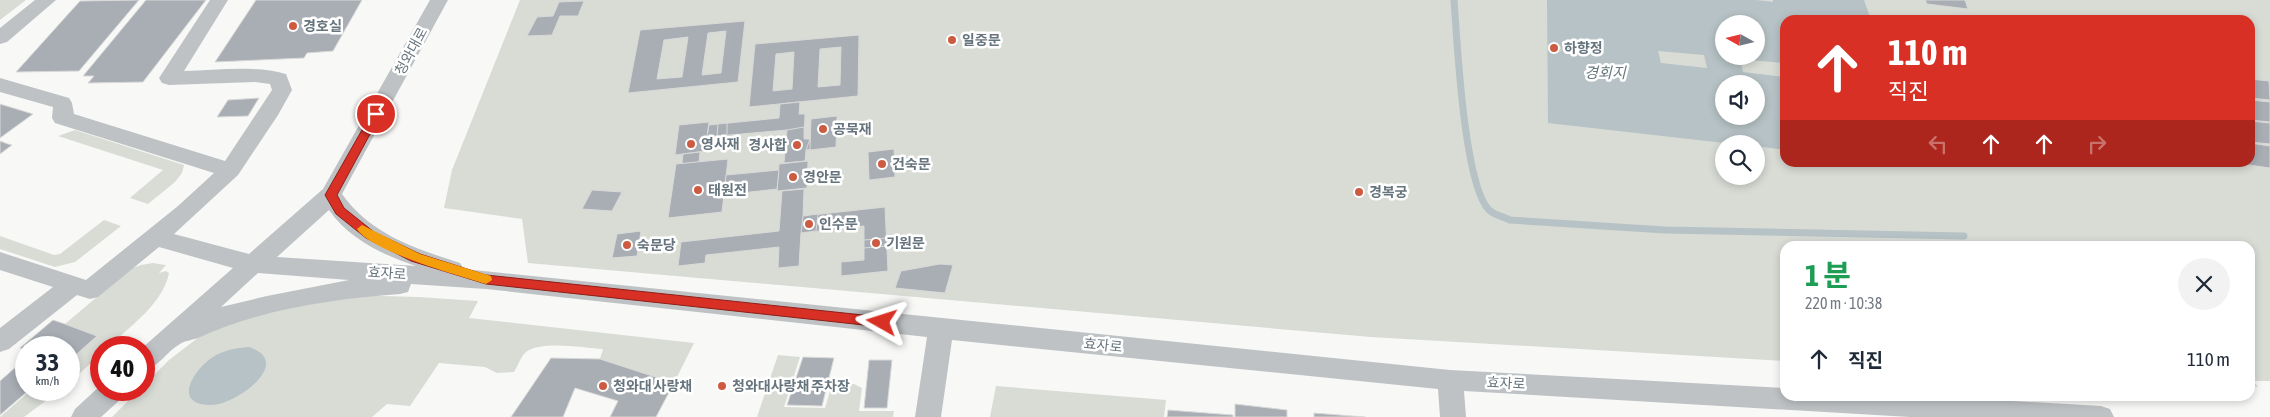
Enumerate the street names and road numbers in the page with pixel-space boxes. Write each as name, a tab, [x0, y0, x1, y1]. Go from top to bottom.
street label: 청와대로	[392, 24, 431, 77]
street label: 효자로	[367, 264, 407, 282]
street label: 효자로	[1083, 335, 1123, 355]
street label: 효자로	[1486, 374, 1526, 392]

